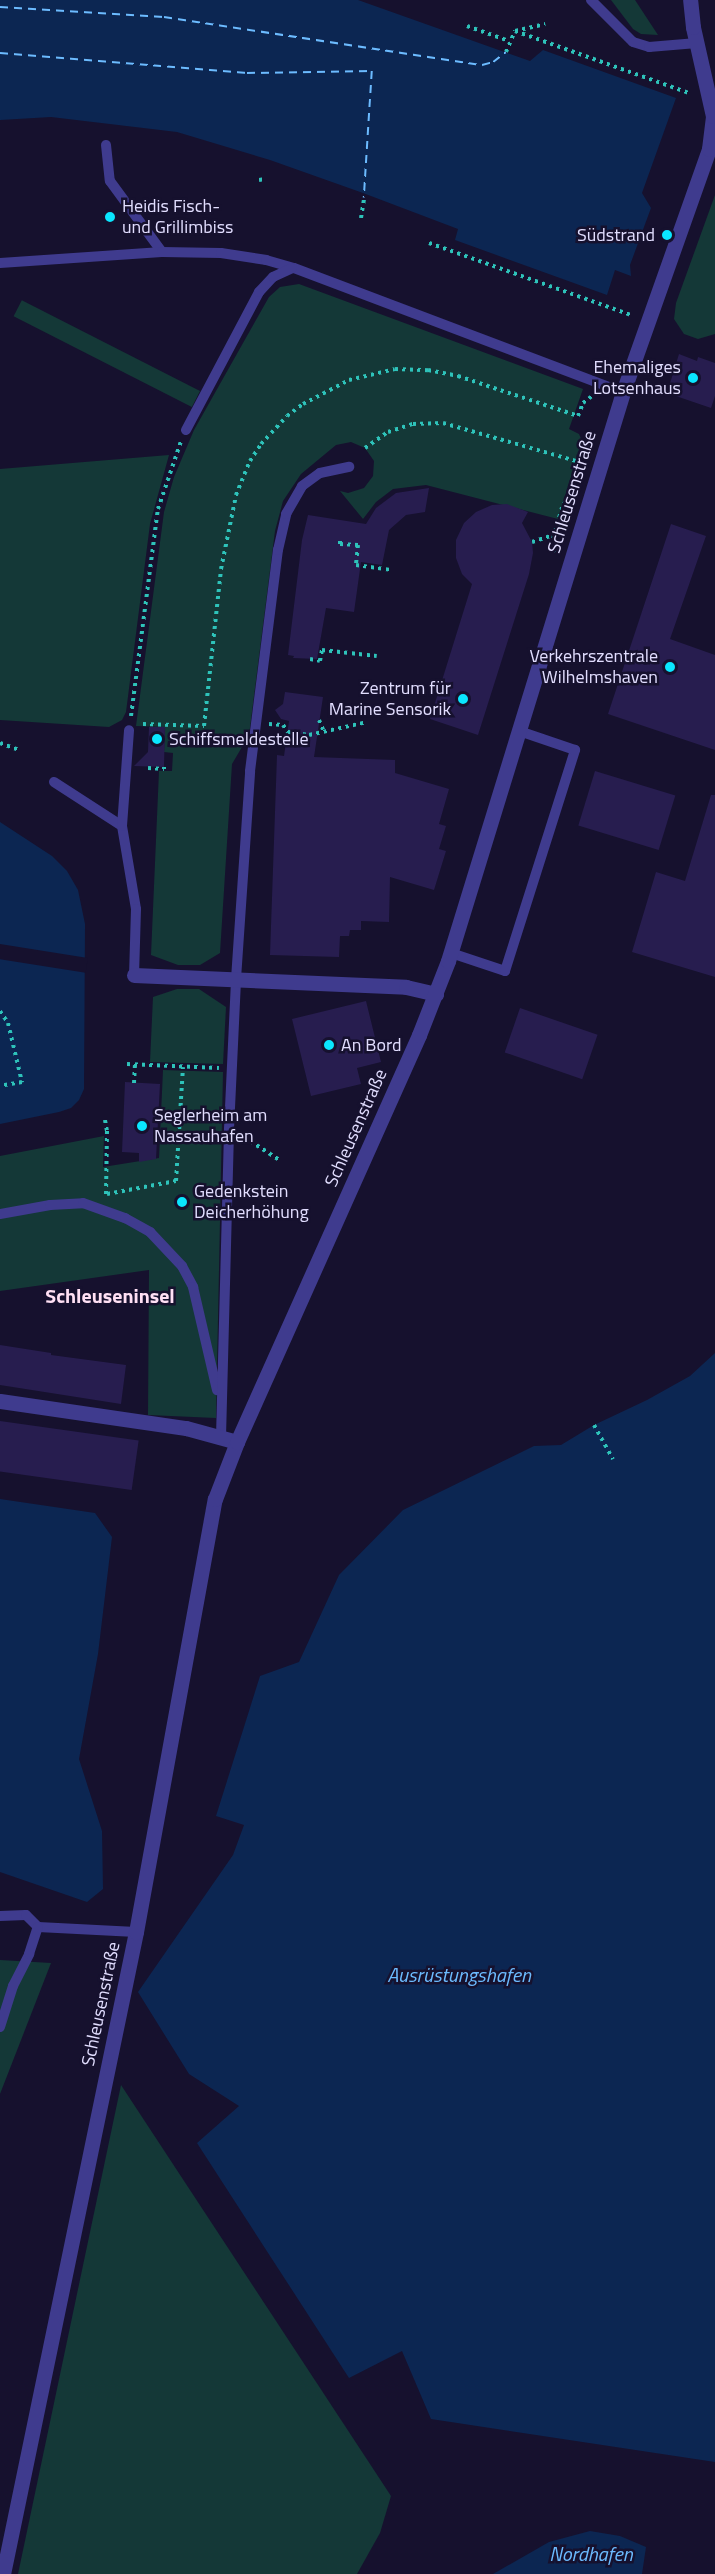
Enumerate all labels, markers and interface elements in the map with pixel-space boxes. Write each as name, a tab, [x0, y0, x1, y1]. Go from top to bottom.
place label: Heidis Fisch- und Grillimbiss	[122, 196, 233, 238]
marker: Heidis Fisch- und Grillimbiss	[103, 210, 117, 224]
place label: Südstrand	[577, 224, 655, 246]
marker: Südstrand	[660, 228, 674, 242]
place label: Ehemaliges Lotsenhaus	[593, 357, 681, 400]
marker: Ehemaliges Lotsenhaus	[686, 371, 700, 385]
street label: Schleusenstraße	[543, 428, 601, 556]
place label: Verkehrszentrale Wilhelmshaven	[529, 646, 658, 688]
marker: Verkehrszentrale Wilhelmshaven	[663, 660, 677, 674]
place label: Zentrum für Marine Sensorik	[329, 678, 451, 720]
marker: Zentrum für Marine Sensorik	[456, 692, 470, 706]
place label: Schiffsmeldestelle	[169, 728, 309, 750]
marker: Schiffsmeldestelle	[150, 732, 164, 746]
place label: An Bord	[341, 1034, 401, 1056]
marker: An Bord	[322, 1038, 336, 1052]
street label: Schleusenstraße	[320, 1066, 392, 1190]
place label: Seglerheim am Nassauhafen	[154, 1105, 267, 1148]
marker: Seglerheim am Nassauhafen	[135, 1119, 149, 1133]
place label: Gedenkstein Deicherhöhung	[194, 1181, 309, 1224]
marker: Gedenkstein Deicherhöhung	[175, 1195, 189, 1209]
district label: Schleuseninsel	[45, 1283, 175, 1307]
street label: Schleusenstraße	[77, 1940, 125, 2068]
water label: Ausrüstungshafen	[387, 1962, 531, 1986]
water label: Nordhafen	[549, 2541, 633, 2565]

